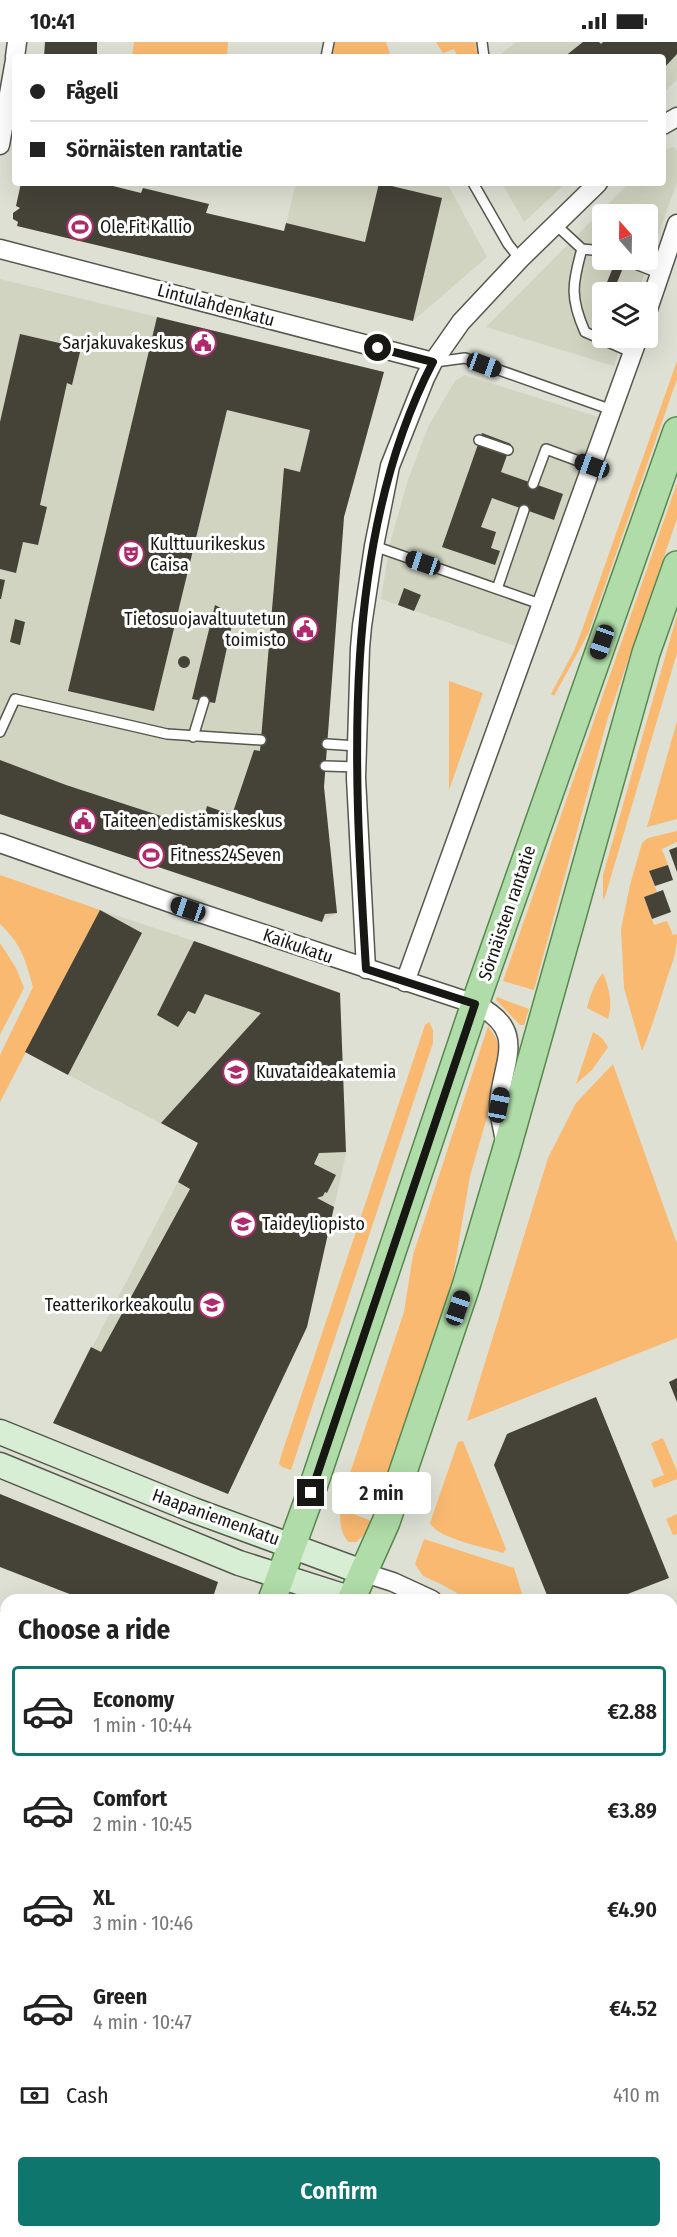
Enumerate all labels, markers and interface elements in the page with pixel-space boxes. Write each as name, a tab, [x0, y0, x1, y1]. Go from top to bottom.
text: 10:41	[30, 8, 75, 35]
text: Fågeli	[66, 78, 118, 105]
text: Sörnäisten rantatie	[66, 136, 243, 163]
north arrow	[592, 204, 658, 270]
map controls	[592, 204, 658, 348]
sports icon: Ole.Fit Kallio	[65, 212, 95, 242]
place label: Ole.Fit Kallio	[100, 216, 192, 238]
street label: Lintulahdenkatu	[155, 279, 277, 331]
button: layers	[592, 282, 658, 348]
public building icon: Sarjakuvakeskus	[188, 328, 218, 358]
place label: Sarjakuvakeskus	[62, 332, 184, 354]
route start	[364, 334, 391, 361]
car	[464, 350, 504, 380]
car	[572, 451, 612, 481]
place label: Kulttuurikeskus Caisa	[150, 533, 265, 576]
theatre icon: Kulttuurikeskus Caisa	[116, 539, 146, 569]
car	[403, 549, 443, 577]
place label: Tietosuojavaltuutetun toimisto	[124, 608, 286, 651]
public building icon: Tietosuojavaltuutetun toimisto	[290, 614, 320, 644]
car	[588, 622, 616, 662]
public building icon: Taiteen edistämiskeskus	[68, 806, 98, 836]
place label: Taiteen edistämiskeskus	[103, 810, 283, 832]
sports icon: Fitness24Seven	[136, 840, 166, 870]
street label: Sörnäisten rantatie	[474, 842, 540, 983]
place label: Fitness24Seven	[170, 844, 281, 866]
car	[168, 895, 208, 923]
street label: Kaikukatu	[260, 924, 336, 968]
school or university icon: Kuvataideakatemia	[221, 1057, 251, 1087]
place label: Kuvataideakatemia	[256, 1061, 396, 1083]
car	[487, 1086, 511, 1124]
school or university icon: Taideyliopisto	[228, 1209, 258, 1239]
place label: Taideyliopisto	[262, 1213, 365, 1235]
car	[444, 1288, 472, 1328]
school or university icon: Teatterikorkeakoulu	[197, 1290, 227, 1320]
place label: Teatterikorkeakoulu	[45, 1294, 192, 1316]
callout: 2 min	[332, 1472, 431, 1514]
route end	[297, 1479, 324, 1506]
text: 2 min	[359, 1481, 404, 1505]
street label: Haapaniemenkatu	[149, 1484, 283, 1550]
text: Choose a ride	[18, 1614, 170, 1646]
icon: car	[21, 1684, 75, 1738]
text: Economy	[93, 1686, 174, 1713]
text: €2.88	[607, 1698, 657, 1725]
text: 1 min · 10:44	[93, 1713, 192, 1737]
icon: car	[21, 1783, 75, 1837]
text: Comfort	[93, 1785, 167, 1812]
text: €3.89	[608, 1797, 657, 1824]
text: 2 min · 10:45	[93, 1812, 192, 1836]
icon: car	[21, 1882, 75, 1936]
text: XL	[93, 1884, 115, 1911]
text: €4.90	[607, 1896, 657, 1923]
text: 3 min · 10:46	[93, 1911, 193, 1935]
icon: car	[21, 1981, 75, 2035]
text: Green	[93, 1983, 147, 2010]
text: €4.52	[609, 1995, 657, 2022]
text: 4 min · 10:47	[93, 2010, 192, 2034]
icon: cash	[18, 2079, 51, 2112]
text: Cash	[66, 2082, 109, 2109]
text: 410 m	[613, 2083, 660, 2107]
button: Confirm	[18, 2157, 660, 2226]

